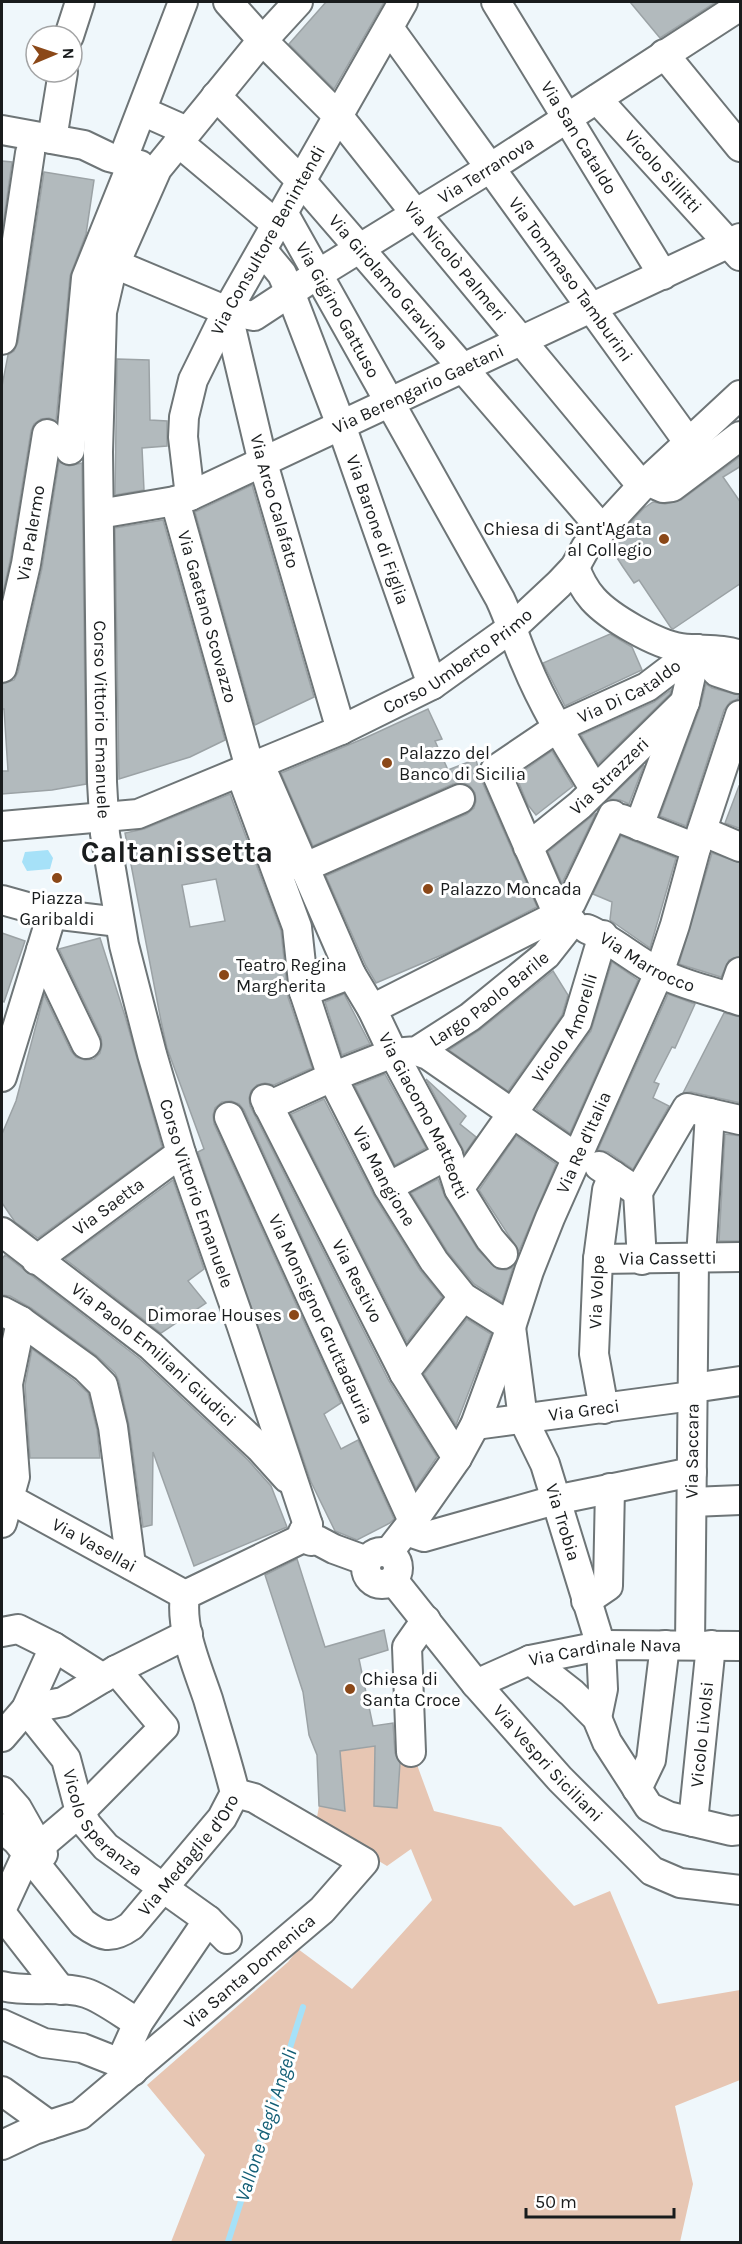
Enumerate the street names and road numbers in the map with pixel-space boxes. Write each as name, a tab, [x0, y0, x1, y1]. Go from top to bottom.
street label: Via San Cataldo	[536, 77, 622, 198]
street label: Vicolo Sillitti	[620, 125, 706, 217]
street label: Via Terranova	[434, 132, 538, 208]
street label: Via Consultore Benintendi	[206, 142, 330, 339]
street label: Via Tommaso Tamburini	[504, 192, 638, 366]
street label: Via Nicolò Palmeri	[399, 197, 511, 325]
street label: Via Girolamo Gravina	[324, 210, 453, 354]
street label: Via Gigino Gattuso	[291, 238, 385, 382]
street label: Via Berengario Gaetani	[329, 339, 507, 439]
street label: Via Arco Calafato	[245, 432, 304, 571]
street label: Via Barone di Figlia	[341, 452, 414, 608]
street label: Via Palermo	[11, 483, 50, 583]
street label: Via Gaetano Scovazzo	[173, 528, 242, 705]
street label: Corso Umberto Primo	[379, 604, 537, 719]
street label: Corso Vittorio Emanuele	[89, 620, 115, 819]
street label: Via Di Cataldo	[574, 654, 685, 728]
street label: Via Strazzeri	[565, 733, 654, 820]
street label: Via Marrocco	[596, 927, 698, 997]
street label: Largo Paolo Barile	[425, 946, 553, 1051]
street label: Vicolo Amorelli	[527, 970, 602, 1087]
street label: Via Giacomo Matteotti	[374, 1029, 474, 1203]
street label: Via Re d'Italia	[551, 1088, 616, 1197]
street label: Corso Vittorio Emanuele	[155, 1096, 238, 1291]
street label: Via Mangione	[348, 1122, 421, 1230]
street label: Via Saetta	[68, 1173, 148, 1240]
street label: Via Monsignor Gruttadauria	[264, 1211, 378, 1427]
street label: Via Restivo	[327, 1236, 388, 1326]
street label: Via Cassetti	[619, 1246, 717, 1270]
street label: Via Volpe	[584, 1255, 609, 1329]
street label: Via Paolo Emiliani Giudici	[67, 1278, 241, 1431]
street label: Via Greci	[547, 1395, 621, 1426]
street label: Via Saccara	[681, 1403, 704, 1499]
street label: Via Trobia	[541, 1481, 585, 1563]
street label: Via Vasellai	[48, 1513, 140, 1577]
street label: Via Cardinale Nava	[527, 1634, 681, 1671]
street label: Vicolo Livolsi	[686, 1680, 718, 1788]
street label: Via Vespri Siciliani	[488, 1700, 608, 1827]
street label: Vicolo Speranza	[58, 1767, 147, 1881]
street label: Via Medaglie d'Oro	[133, 1790, 243, 1920]
street label: Via Santa Domenica	[179, 1909, 320, 2033]

